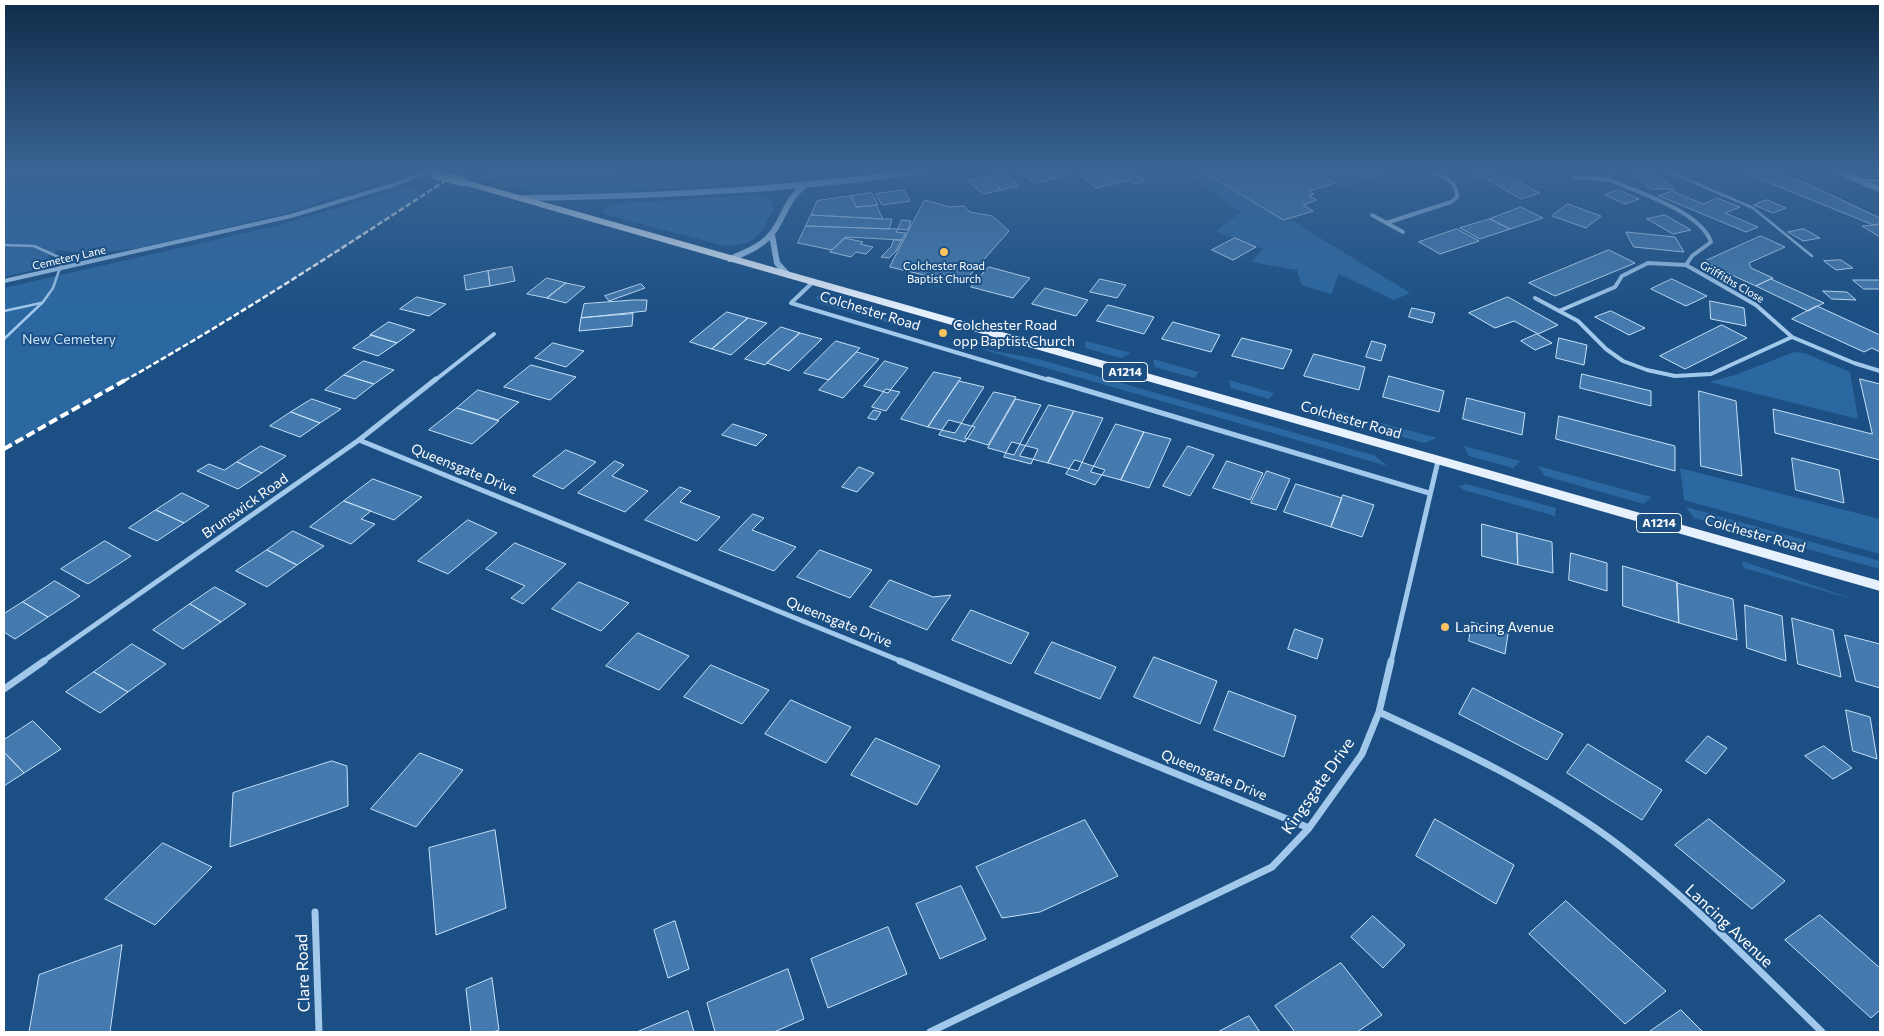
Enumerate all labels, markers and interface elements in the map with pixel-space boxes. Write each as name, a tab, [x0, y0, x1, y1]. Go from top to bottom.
street label: Cemetery Lane	[31, 243, 107, 273]
marker: Colchester Road Baptist Church	[938, 246, 950, 258]
street label: Griffiths Close	[1697, 258, 1767, 306]
place label: Colchester Road Baptist Church	[903, 259, 985, 285]
street label: Colchester Road	[818, 288, 922, 334]
place label: Colchester Road opp Baptist Church	[953, 317, 1075, 350]
marker: Colchester Road opp Baptist Church	[937, 327, 949, 339]
park label: New Cemetery	[22, 331, 116, 347]
road number: A1214	[1102, 362, 1148, 382]
street label: Colchester Road	[1299, 398, 1403, 442]
street label: Queensgate Drive	[409, 440, 519, 498]
street label: Brunswick Road	[199, 470, 291, 542]
street label: Colchester Road	[1703, 512, 1807, 556]
road number: A1214	[1636, 514, 1682, 532]
street label: Queensgate Drive	[784, 593, 894, 651]
place label: Lancing Avenue	[1455, 619, 1554, 635]
marker: Lancing Avenue	[1439, 621, 1451, 633]
street label: Kingsgate Drive	[1278, 734, 1358, 838]
street label: Queensgate Drive	[1159, 746, 1269, 804]
street label: Lancing Avenue	[1681, 880, 1777, 972]
street label: Clare Road	[292, 934, 314, 1012]

